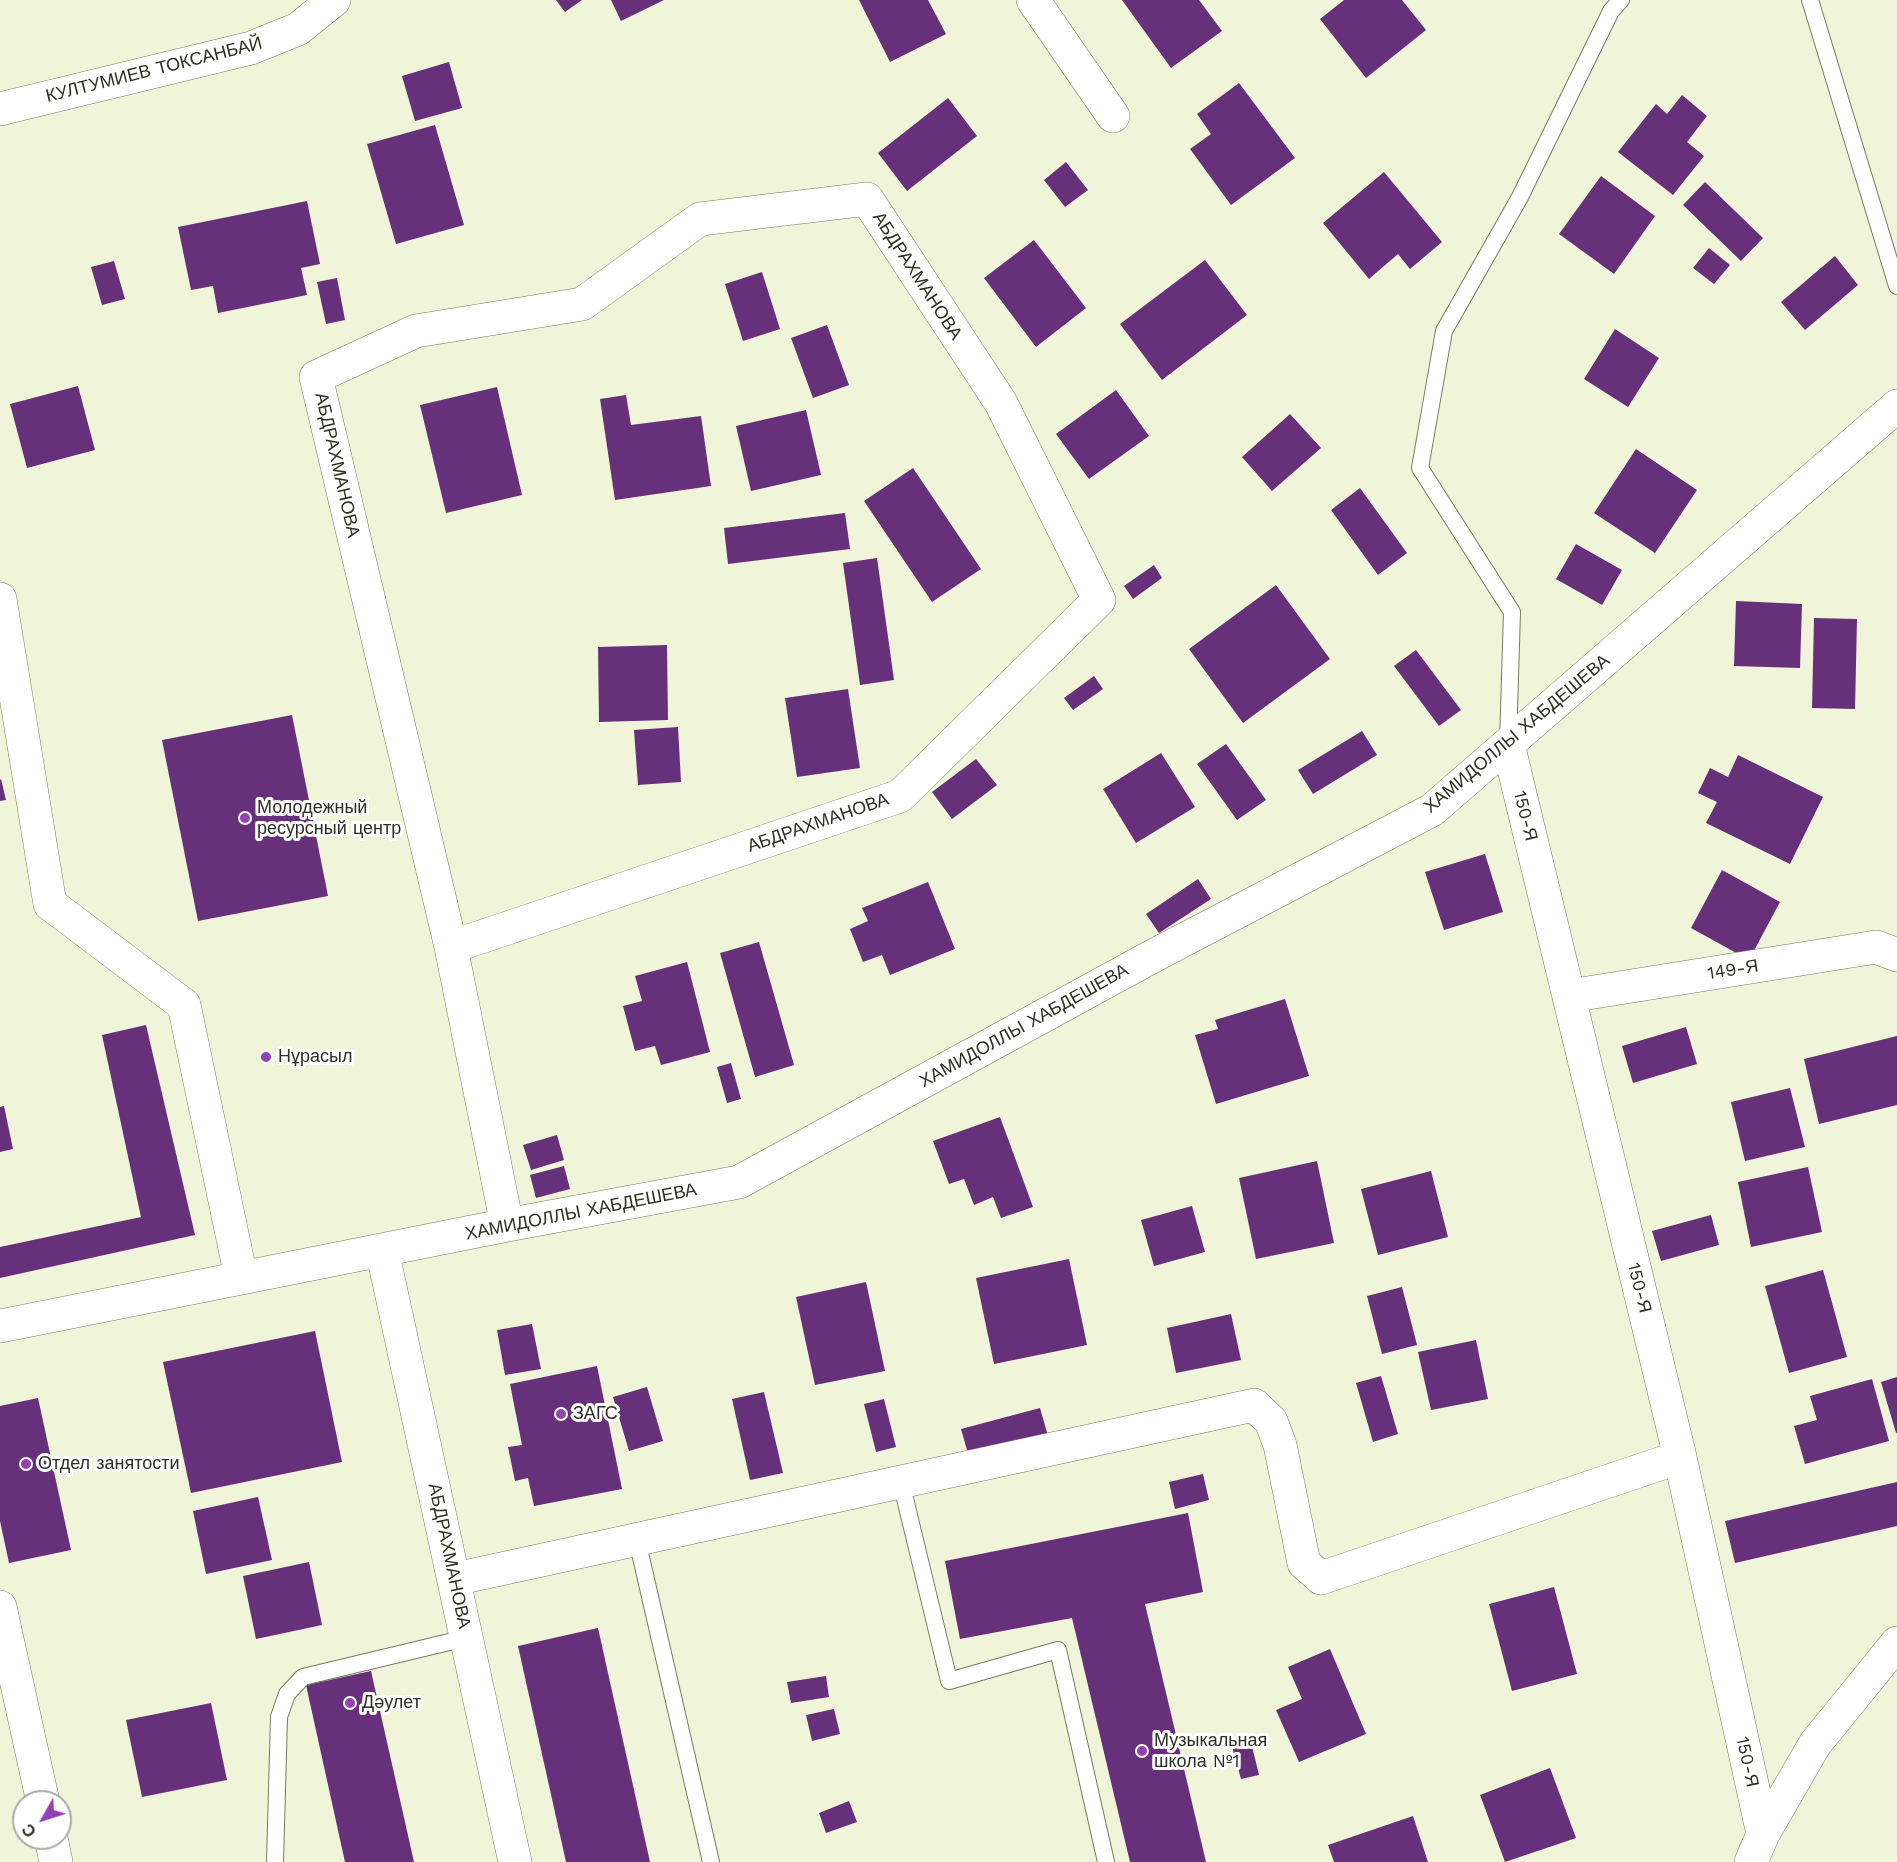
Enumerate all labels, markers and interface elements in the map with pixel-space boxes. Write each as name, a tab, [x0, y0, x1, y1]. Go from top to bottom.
street label: КУЛТУМИЕВ ТОКСАНБАЙ	[44, 33, 264, 107]
street label: АБДРАХМАНОВА	[868, 208, 966, 344]
street label: АБДРАХМАНОВА	[310, 390, 364, 540]
street label: ХАМИДОЛЛЫ ХАБДЕШЕВА	[1420, 650, 1614, 818]
street label: АБДРАХМАНОВА	[744, 789, 892, 857]
street label: 150-Я	[1508, 789, 1542, 843]
place label: Молодежный ресурсный центр	[257, 797, 401, 840]
marker: Молодежный ресурсный центр	[238, 811, 252, 825]
street label: 149-Я	[1706, 955, 1760, 985]
street label: ХАМИДОЛЛЫ ХАБДЕШЕВА	[916, 959, 1132, 1093]
place label: Нұрасыл	[278, 1046, 352, 1068]
marker: Нұрасыл	[259, 1050, 273, 1064]
street label: ХАМИДОЛЛЫ ХАБДЕШЕВА	[463, 1179, 699, 1245]
street label: 150-Я	[1622, 1261, 1656, 1315]
place label: ЗАГС	[573, 1403, 618, 1425]
marker: ЗАГС	[554, 1407, 568, 1421]
place label: Отдел занятости	[38, 1453, 180, 1475]
marker: Отдел занятости	[19, 1457, 33, 1471]
street label: АБДРАХМАНОВА	[423, 1481, 475, 1631]
place label: Дәулет	[362, 1692, 421, 1714]
marker: Дәулет	[343, 1696, 357, 1710]
place label: Музыкальная школа №1	[1154, 1730, 1267, 1772]
street label: 150-Я	[1731, 1735, 1763, 1789]
marker: Музыкальная школа №1	[1135, 1744, 1149, 1758]
north arrow	[12, 1790, 72, 1850]
text: С	[18, 1820, 40, 1841]

